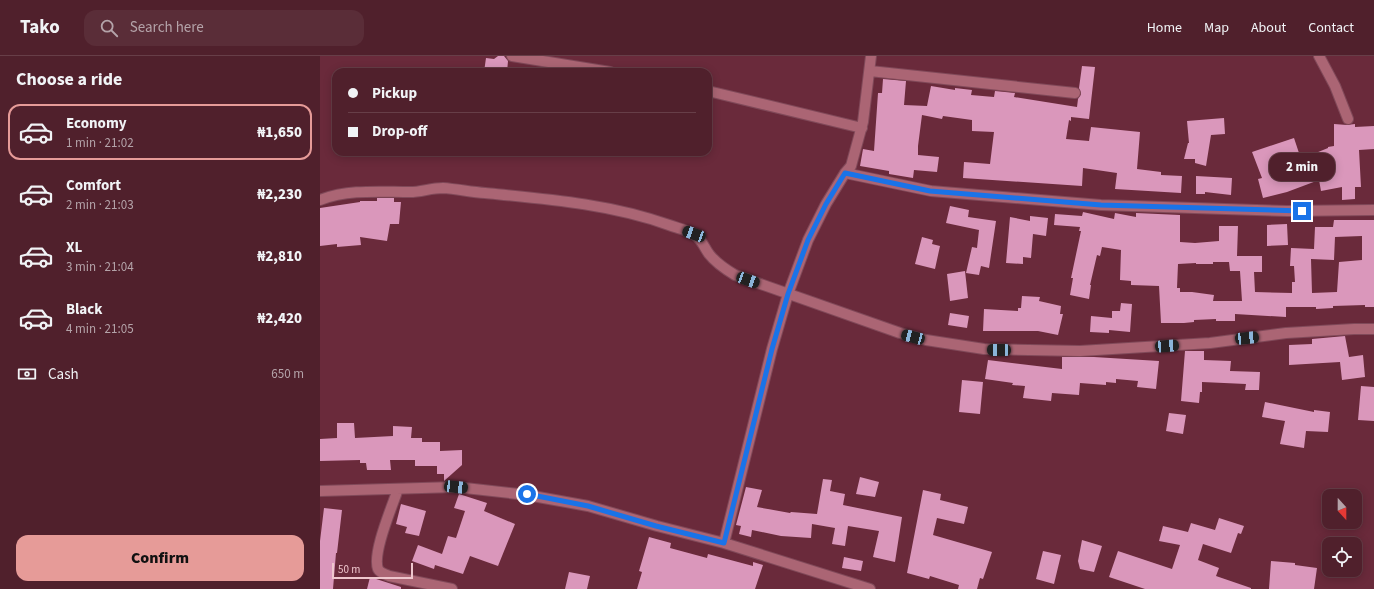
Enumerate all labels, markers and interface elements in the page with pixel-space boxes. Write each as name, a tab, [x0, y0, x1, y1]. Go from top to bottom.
search box	[84, 10, 364, 46]
text: Tako	[20, 14, 60, 41]
icon: search	[98, 17, 120, 39]
text: Search here	[130, 17, 204, 38]
text: Home	[1147, 18, 1182, 38]
text: Map	[1204, 18, 1229, 38]
text: About	[1251, 18, 1286, 38]
text: Contact	[1308, 18, 1354, 38]
text: Choose a ride	[16, 67, 122, 92]
text: Pickup	[372, 83, 417, 104]
text: Economy	[66, 113, 127, 134]
icon: car	[18, 114, 54, 150]
text: Drop-off	[372, 121, 427, 142]
text: ₦1,650	[257, 122, 302, 143]
text: 1 min · 21:02	[66, 134, 134, 152]
callout: 2 min	[1269, 153, 1335, 181]
text: 2 min	[1286, 158, 1318, 176]
text: Comfort	[66, 175, 121, 196]
icon: car	[18, 176, 54, 212]
text: ₦2,230	[257, 184, 302, 205]
text: 2 min · 21:03	[66, 196, 134, 214]
route end	[1293, 202, 1311, 220]
car	[681, 224, 707, 244]
text: XL	[66, 237, 82, 258]
icon: car	[18, 238, 54, 274]
text: ₦2,810	[257, 246, 302, 267]
text: 3 min · 21:04	[66, 258, 134, 276]
car	[735, 270, 761, 290]
text: Black	[66, 299, 103, 320]
icon: car	[18, 300, 54, 336]
text: ₦2,420	[257, 308, 302, 329]
text: 4 min · 21:05	[66, 320, 134, 338]
car	[900, 328, 926, 346]
car	[1234, 331, 1260, 345]
car	[1155, 339, 1179, 353]
car	[987, 344, 1011, 356]
icon: cash	[16, 363, 38, 385]
text: Cash	[48, 364, 79, 385]
text: 650 m	[271, 365, 304, 383]
car	[443, 480, 469, 494]
route start	[518, 485, 536, 503]
north arrow	[1322, 489, 1362, 529]
map controls	[1322, 489, 1362, 577]
button: Confirm	[16, 535, 304, 581]
button: locate	[1322, 537, 1362, 577]
scale bar	[332, 561, 413, 580]
text: 50 m	[338, 562, 360, 577]

